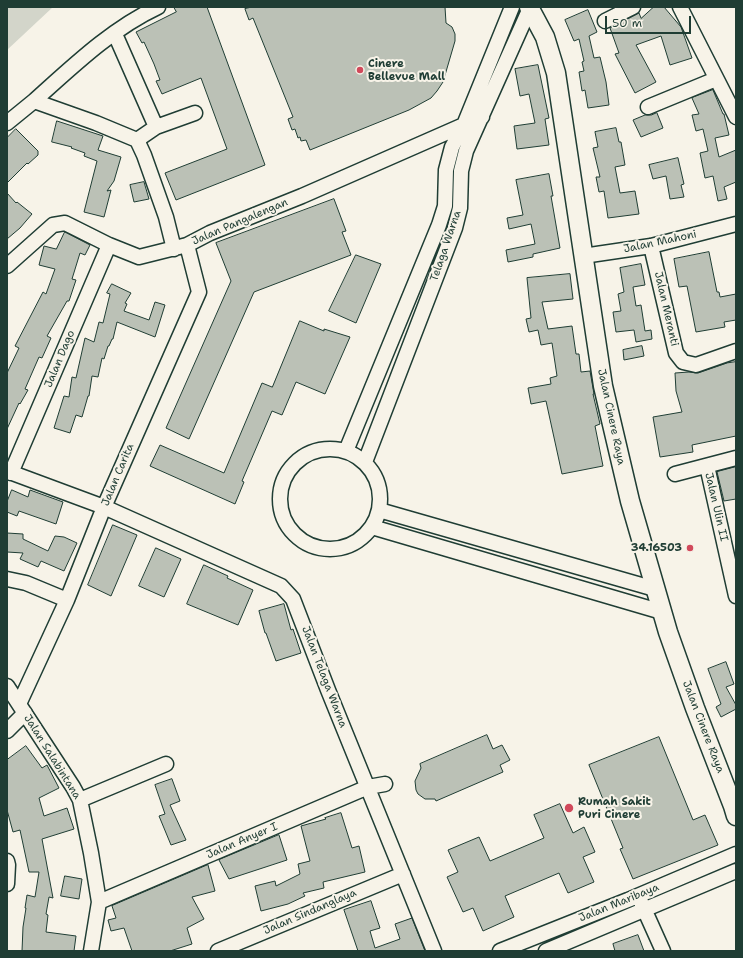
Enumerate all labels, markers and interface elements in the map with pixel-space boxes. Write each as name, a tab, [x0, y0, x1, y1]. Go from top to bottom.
scale bar	[607, 8, 693, 34]
text: 50 m	[612, 15, 642, 31]
place label: Cinere Bellevue Mall	[368, 57, 445, 83]
marker: Cinere Bellevue Mall	[355, 65, 365, 75]
street label: Jalan Pangalengan	[190, 196, 290, 248]
street label: Telaga Warna	[428, 209, 464, 283]
street label: Jalan Mahoni	[622, 228, 698, 256]
street label: Jalan Meranti	[651, 270, 681, 348]
street label: Jalan Dago	[42, 328, 78, 390]
street label: Jalan Cinere Raya	[594, 368, 628, 466]
street label: Jalan Carita	[99, 442, 137, 508]
street label: Jalan Ulin II	[702, 471, 730, 543]
place label: 34.16503	[631, 541, 682, 555]
marker: 34.16503	[685, 543, 695, 553]
street label: Jalan Telaga Warna	[299, 624, 349, 730]
street label: Jalan Cinere Raya	[679, 679, 727, 775]
street label: Jalan Salabintana	[21, 712, 83, 802]
place label: Rumah Sakit Puri Cinere	[578, 795, 651, 821]
marker: Rumah Sakit Puri Cinere	[563, 802, 575, 814]
street label: Jalan Anyer I	[205, 820, 279, 862]
street label: Jalan Maribaya	[577, 881, 661, 925]
street label: Jalan Sindanglaya	[261, 886, 359, 938]

